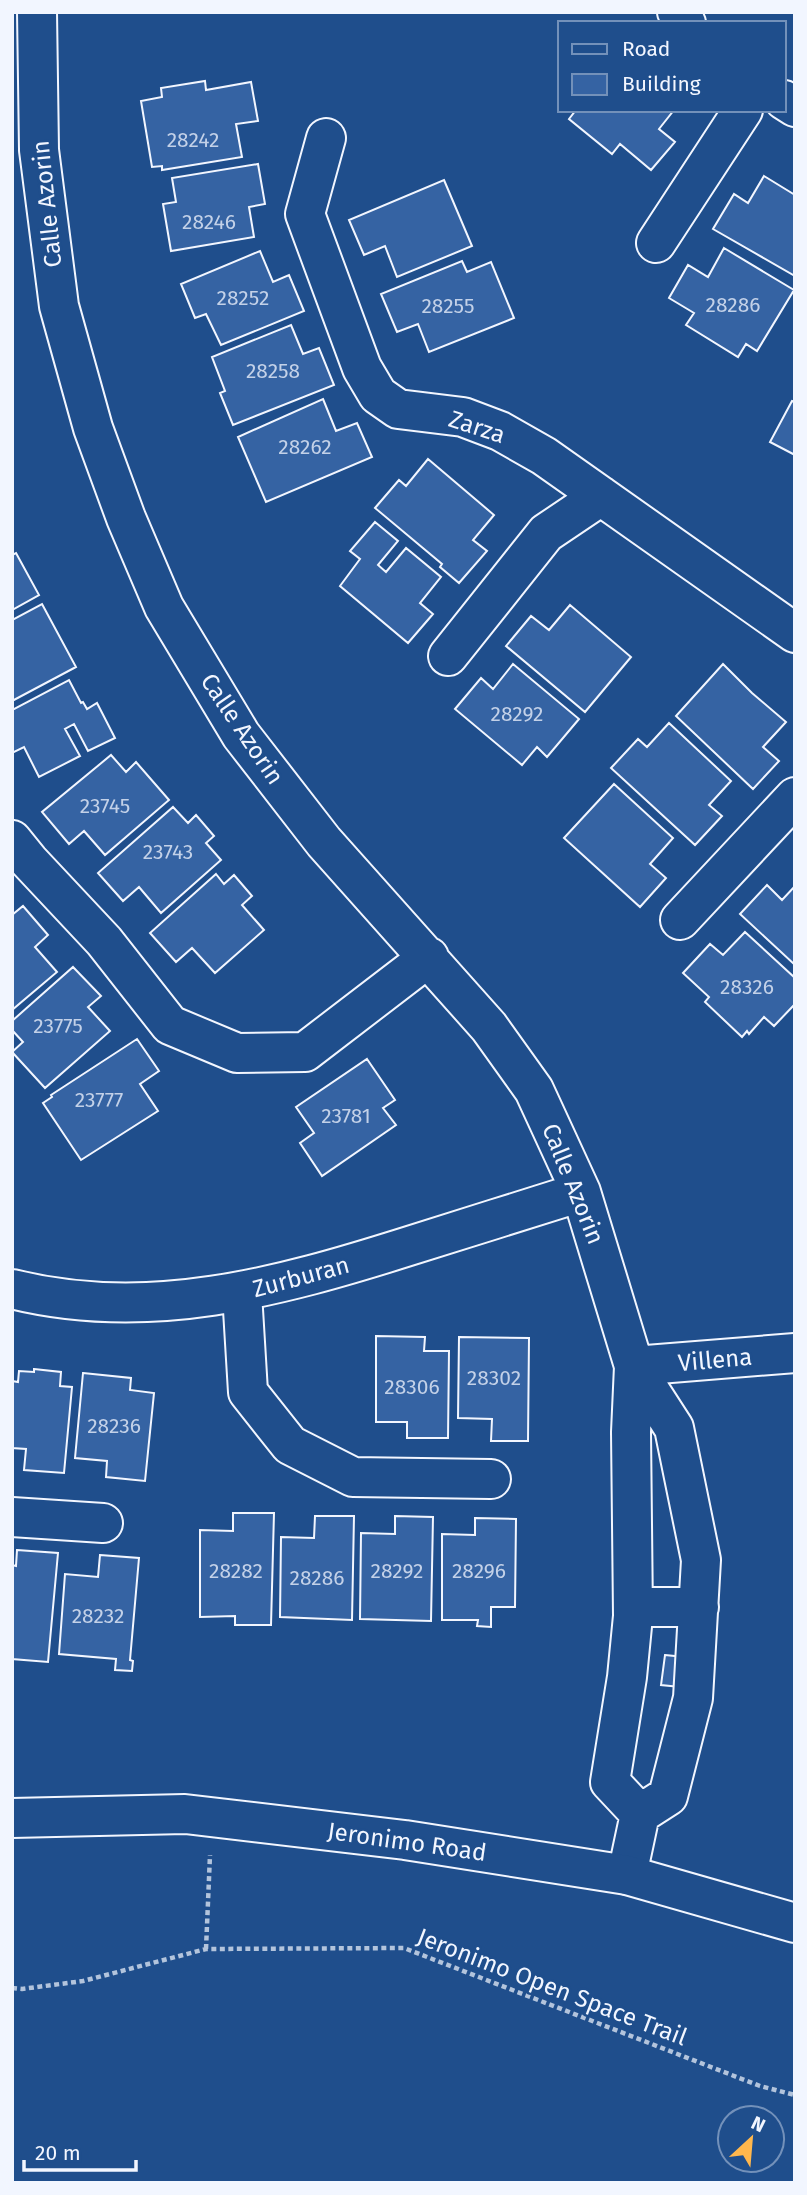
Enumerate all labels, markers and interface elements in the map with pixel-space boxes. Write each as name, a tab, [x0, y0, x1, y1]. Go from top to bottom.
legend	[558, 21, 786, 112]
text: Road	[622, 36, 670, 62]
text: Building	[622, 71, 701, 97]
house number: 28242	[167, 127, 219, 153]
street label: Calle Azorin	[26, 139, 68, 269]
house number: 28246	[182, 209, 236, 235]
house number: 28252	[217, 285, 269, 311]
house number: 28286	[706, 292, 760, 318]
house number: 28255	[421, 293, 475, 319]
house number: 28258	[246, 358, 300, 384]
street label: Zarza	[445, 405, 509, 449]
house number: 28262	[278, 434, 332, 460]
street label: Calle Azorin	[195, 668, 289, 790]
house number: 28292	[491, 701, 543, 727]
house number: 23745	[80, 793, 130, 819]
house number: 23743	[143, 839, 193, 865]
house number: 28326	[720, 974, 774, 1000]
house number: 23775	[33, 1013, 83, 1039]
house number: 23777	[75, 1087, 123, 1113]
house number: 23781	[321, 1103, 371, 1129]
street label: Calle Azorin	[536, 1120, 610, 1248]
street label: Zurburan	[250, 1251, 352, 1303]
street label: Villena	[677, 1343, 753, 1377]
house number: 28302	[467, 1365, 521, 1391]
house number: 28306	[384, 1374, 440, 1400]
house number: 28236	[87, 1413, 141, 1439]
house number: 28282	[209, 1558, 263, 1584]
house number: 28292	[371, 1558, 423, 1584]
house number: 28296	[452, 1558, 506, 1584]
house number: 28286	[290, 1565, 344, 1591]
house number: 28232	[72, 1603, 124, 1629]
street label: Jeronimo Road	[326, 1817, 488, 1867]
street label: Jeronimo Open Space Trail	[413, 1923, 691, 2051]
north arrow	[716, 2104, 786, 2174]
text: N	[748, 2111, 769, 2137]
scale bar	[24, 2128, 136, 2172]
text: 20 m	[35, 2140, 81, 2166]

